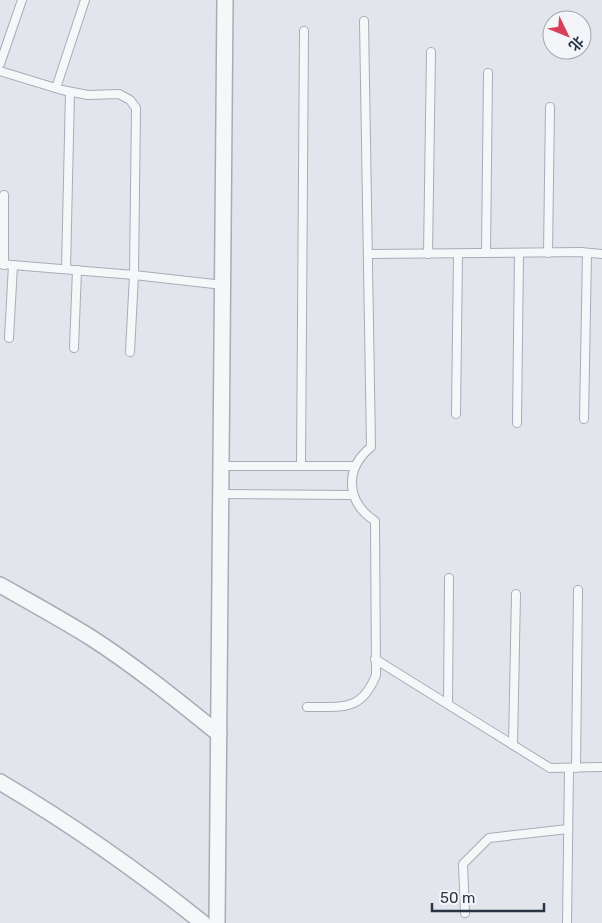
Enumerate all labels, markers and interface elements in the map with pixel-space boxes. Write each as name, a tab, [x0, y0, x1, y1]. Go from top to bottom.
north arrow	[542, 10, 592, 60]
text: 北	[565, 33, 587, 54]
scale bar	[432, 880, 544, 912]
text: 50 m	[440, 889, 475, 907]

